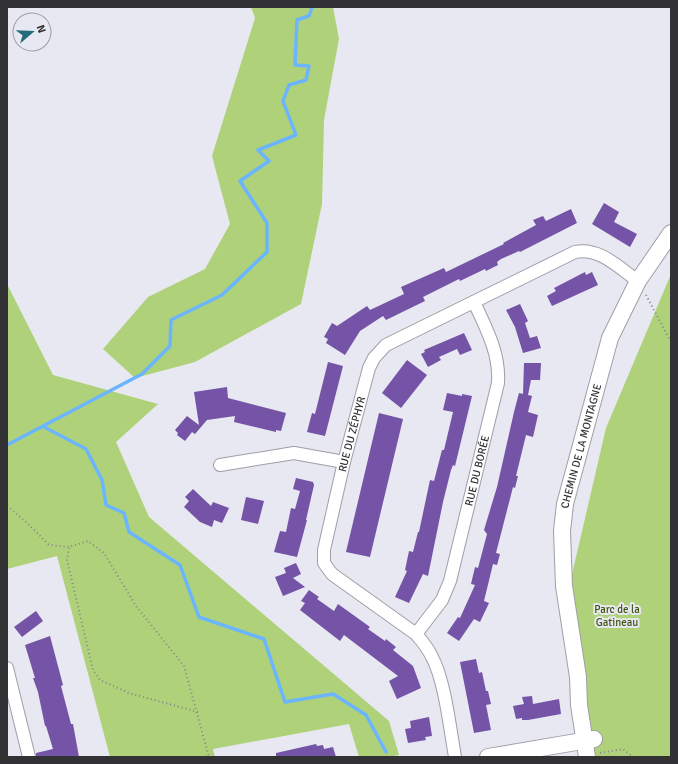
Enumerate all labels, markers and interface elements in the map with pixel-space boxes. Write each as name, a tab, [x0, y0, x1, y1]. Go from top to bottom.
north arrow	[12, 12, 52, 52]
text: N	[34, 23, 48, 35]
street label: CHEMIN DE LA MONTAGNE	[559, 382, 604, 509]
street label: RUE DU ZÉPHYR	[336, 395, 368, 473]
street label: RUE DU BORÉE	[462, 434, 492, 507]
park label: Parc de la Gatineau	[594, 603, 640, 629]

